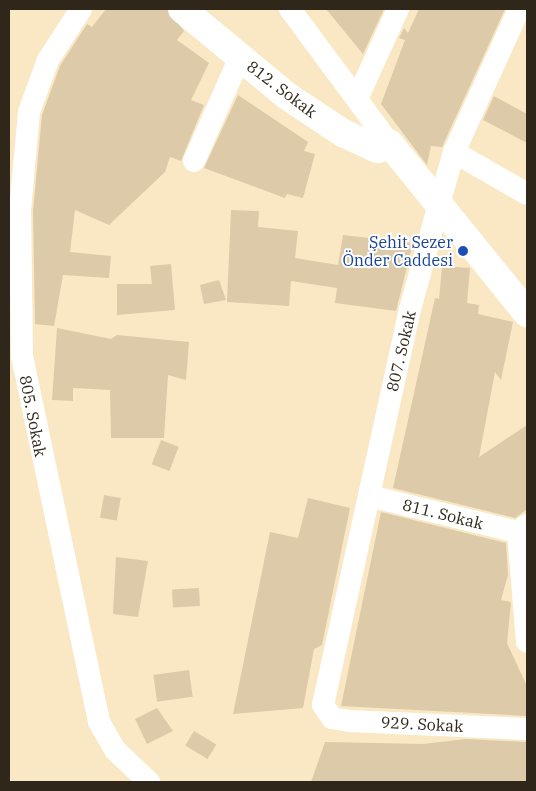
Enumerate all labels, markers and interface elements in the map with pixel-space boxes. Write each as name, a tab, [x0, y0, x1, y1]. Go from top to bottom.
street label: 812. Sokak	[243, 56, 321, 122]
place label: Şehit Sezer Önder Caddesi	[342, 232, 453, 270]
marker: Şehit Sezer Önder Caddesi	[457, 245, 469, 257]
street label: 807. Sokak	[382, 309, 420, 393]
street label: 805. Sokak	[16, 374, 50, 458]
street label: 811. Sokak	[401, 495, 485, 533]
street label: 929. Sokak	[380, 712, 464, 736]

